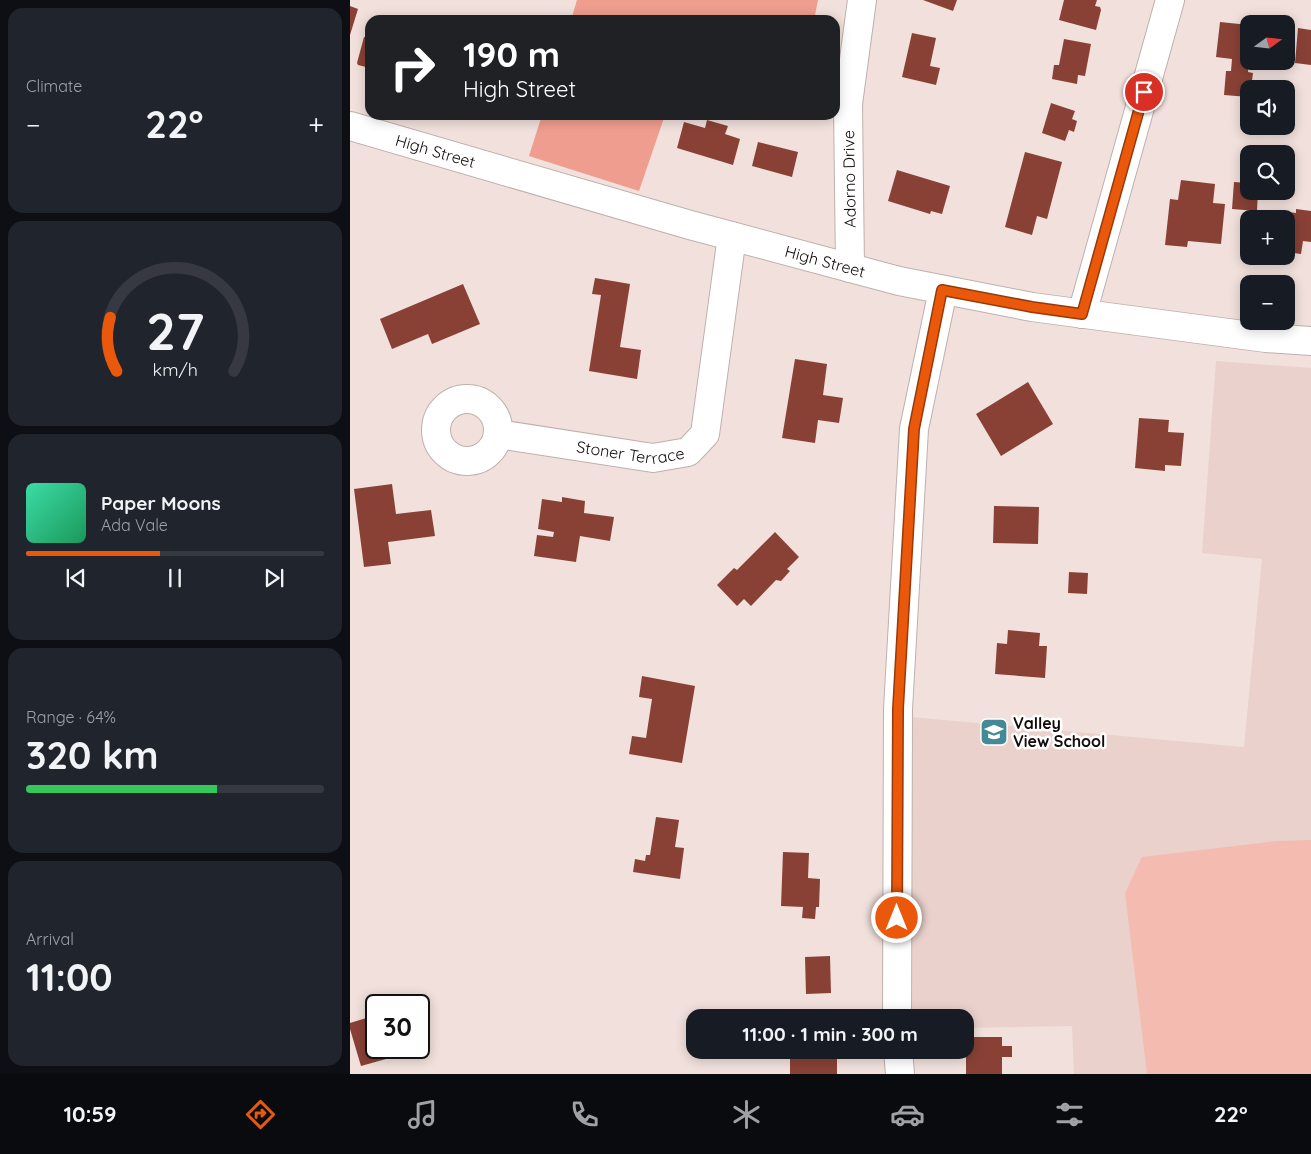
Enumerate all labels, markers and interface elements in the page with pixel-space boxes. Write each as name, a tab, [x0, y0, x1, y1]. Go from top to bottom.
north arrow	[1240, 15, 1295, 70]
map controls	[1240, 15, 1295, 330]
text: 190 m	[463, 32, 560, 76]
icon: right	[380, 35, 445, 100]
pin	[1123, 71, 1165, 113]
text: High Street	[463, 75, 576, 103]
text: Climate	[26, 76, 82, 96]
icon: arrive	[1130, 78, 1158, 106]
button: sound	[1240, 80, 1295, 135]
text: 22°	[145, 100, 203, 148]
text: −	[26, 107, 41, 142]
text: +	[308, 107, 324, 142]
street label: High Street	[393, 130, 478, 172]
street label: Adorno Drive	[838, 130, 860, 228]
button: search	[1240, 145, 1295, 200]
button: +	[1240, 210, 1295, 265]
street label: High Street	[783, 241, 867, 281]
button: −	[1240, 275, 1295, 330]
text: 27	[146, 298, 204, 363]
text: km/h	[152, 358, 198, 380]
street label: Stoner Terrace	[575, 436, 686, 468]
text: Paper Moons	[101, 491, 221, 515]
text: Ada Vale	[101, 515, 168, 535]
icon: previous	[62, 564, 90, 592]
icon: pause	[161, 564, 189, 592]
icon: next	[260, 564, 288, 592]
text: Range · 64%	[26, 707, 116, 727]
place label: Valley View School	[1013, 713, 1105, 751]
school or university icon: Valley View School	[979, 717, 1009, 747]
text: 320 km	[26, 731, 159, 779]
position arrow	[870, 891, 922, 943]
text: Arrival	[26, 929, 74, 949]
text: 11:00	[26, 953, 113, 1001]
speed limit sign: 30	[365, 994, 430, 1059]
text: 11:00 · 1 min · 300 m	[742, 1022, 918, 1046]
icon: directions	[243, 1097, 278, 1132]
icon: music	[405, 1097, 440, 1132]
icon: phone	[567, 1097, 602, 1132]
icon: climate	[729, 1097, 764, 1132]
icon: car	[890, 1097, 925, 1132]
icon: filters	[1052, 1097, 1087, 1132]
text: 10:59	[63, 1100, 117, 1128]
text: 22°	[1214, 1100, 1248, 1128]

